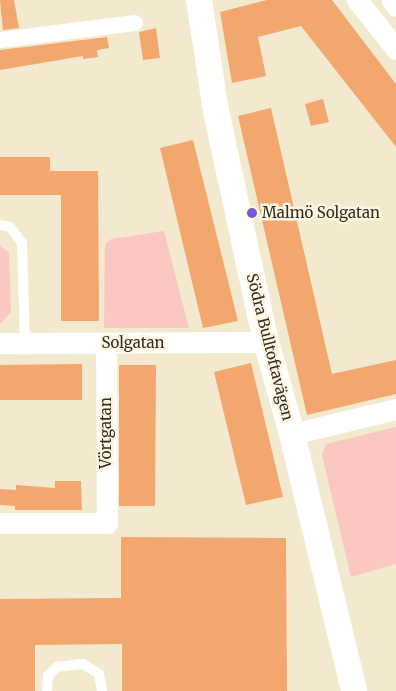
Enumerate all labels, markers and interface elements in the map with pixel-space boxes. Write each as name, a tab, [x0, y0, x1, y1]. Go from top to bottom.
place label: Malmö Solgatan	[262, 204, 380, 222]
marker: Malmö Solgatan	[246, 207, 258, 219]
street label: Södra Bulltoftavägen	[243, 272, 297, 422]
street label: Solgatan	[101, 334, 165, 352]
street label: Vörtgatan	[97, 397, 115, 469]

